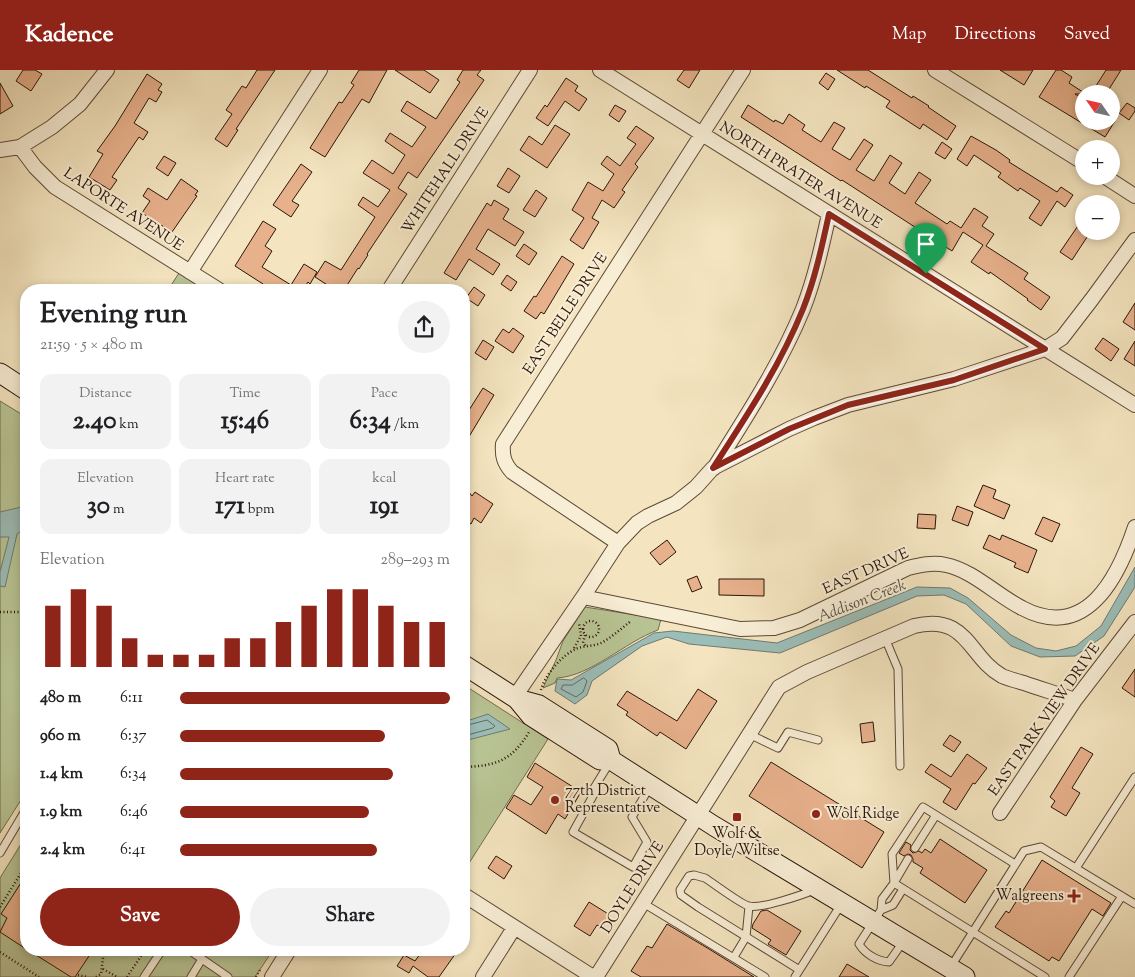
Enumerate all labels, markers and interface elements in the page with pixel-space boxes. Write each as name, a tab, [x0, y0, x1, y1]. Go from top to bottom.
text: Kadence	[25, 18, 114, 52]
text: Map	[892, 22, 927, 48]
text: Directions	[955, 22, 1036, 48]
text: Saved	[1064, 22, 1110, 48]
north arrow	[1075, 85, 1120, 130]
map controls	[1075, 85, 1120, 240]
street label: WHITEHALL DRIVE	[397, 104, 495, 238]
street label: NORTH PRATER AVENUE	[715, 117, 885, 235]
button: +	[1075, 140, 1120, 185]
street label: LAPORTE AVENUE	[59, 163, 187, 257]
button: −	[1075, 195, 1120, 240]
pin	[905, 223, 947, 274]
icon: arrive	[912, 230, 940, 258]
street label: EAST BELLE DRIVE	[519, 249, 613, 379]
text: Evening run	[40, 295, 187, 335]
button: share	[398, 301, 450, 353]
text: 21:59 · 5 × 480 m	[40, 334, 143, 357]
text: Distance	[79, 384, 132, 404]
text: Time	[229, 384, 261, 404]
text: Pace	[371, 384, 398, 404]
text: 2.40	[73, 404, 116, 440]
text: 15:46	[221, 404, 269, 440]
text: 6:34	[349, 404, 391, 440]
text: km	[116, 415, 139, 435]
text: /km	[391, 415, 419, 435]
text: Elevation	[77, 469, 134, 489]
text: Heart rate	[215, 469, 275, 489]
text: kcal	[372, 469, 396, 489]
text: 30	[87, 489, 110, 525]
text: 171	[215, 489, 245, 525]
text: 191	[370, 489, 399, 525]
text: m	[110, 500, 125, 520]
text: bpm	[245, 500, 275, 520]
street label: EAST DRIVE	[820, 544, 912, 600]
text: Elevation	[40, 549, 105, 572]
text: 289–293 m	[381, 549, 450, 572]
water label: Addison Creek	[814, 575, 910, 629]
street label: EAST PARK VIEW DRIVE	[984, 639, 1106, 801]
text: 480 m	[40, 687, 81, 710]
text: 6:11	[120, 687, 143, 710]
text: 960 m	[40, 725, 81, 748]
text: 6:37	[120, 725, 146, 748]
text: 1.4 km	[40, 763, 83, 786]
text: 6:34	[120, 763, 146, 786]
place label: 77th District Representative	[565, 781, 660, 819]
marker: 77th District Representative	[549, 794, 561, 806]
text: 1.9 km	[40, 801, 82, 824]
text: 6:46	[120, 801, 148, 824]
place label: Wolf Ridge	[826, 804, 899, 825]
marker: Wolf Ridge	[810, 808, 822, 820]
marker: Wolf & Doyle/Wiltse	[731, 811, 743, 823]
place label: Wolf & Doyle/Wiltse	[694, 824, 780, 862]
street label: DOYLE DRIVE	[596, 838, 670, 938]
text: 2.4 km	[40, 839, 85, 862]
text: 6:41	[120, 839, 145, 862]
place label: Walgreens	[996, 886, 1064, 907]
button: Save	[40, 888, 240, 946]
button: Share	[250, 888, 450, 946]
marker: Walgreens	[1068, 890, 1080, 902]

